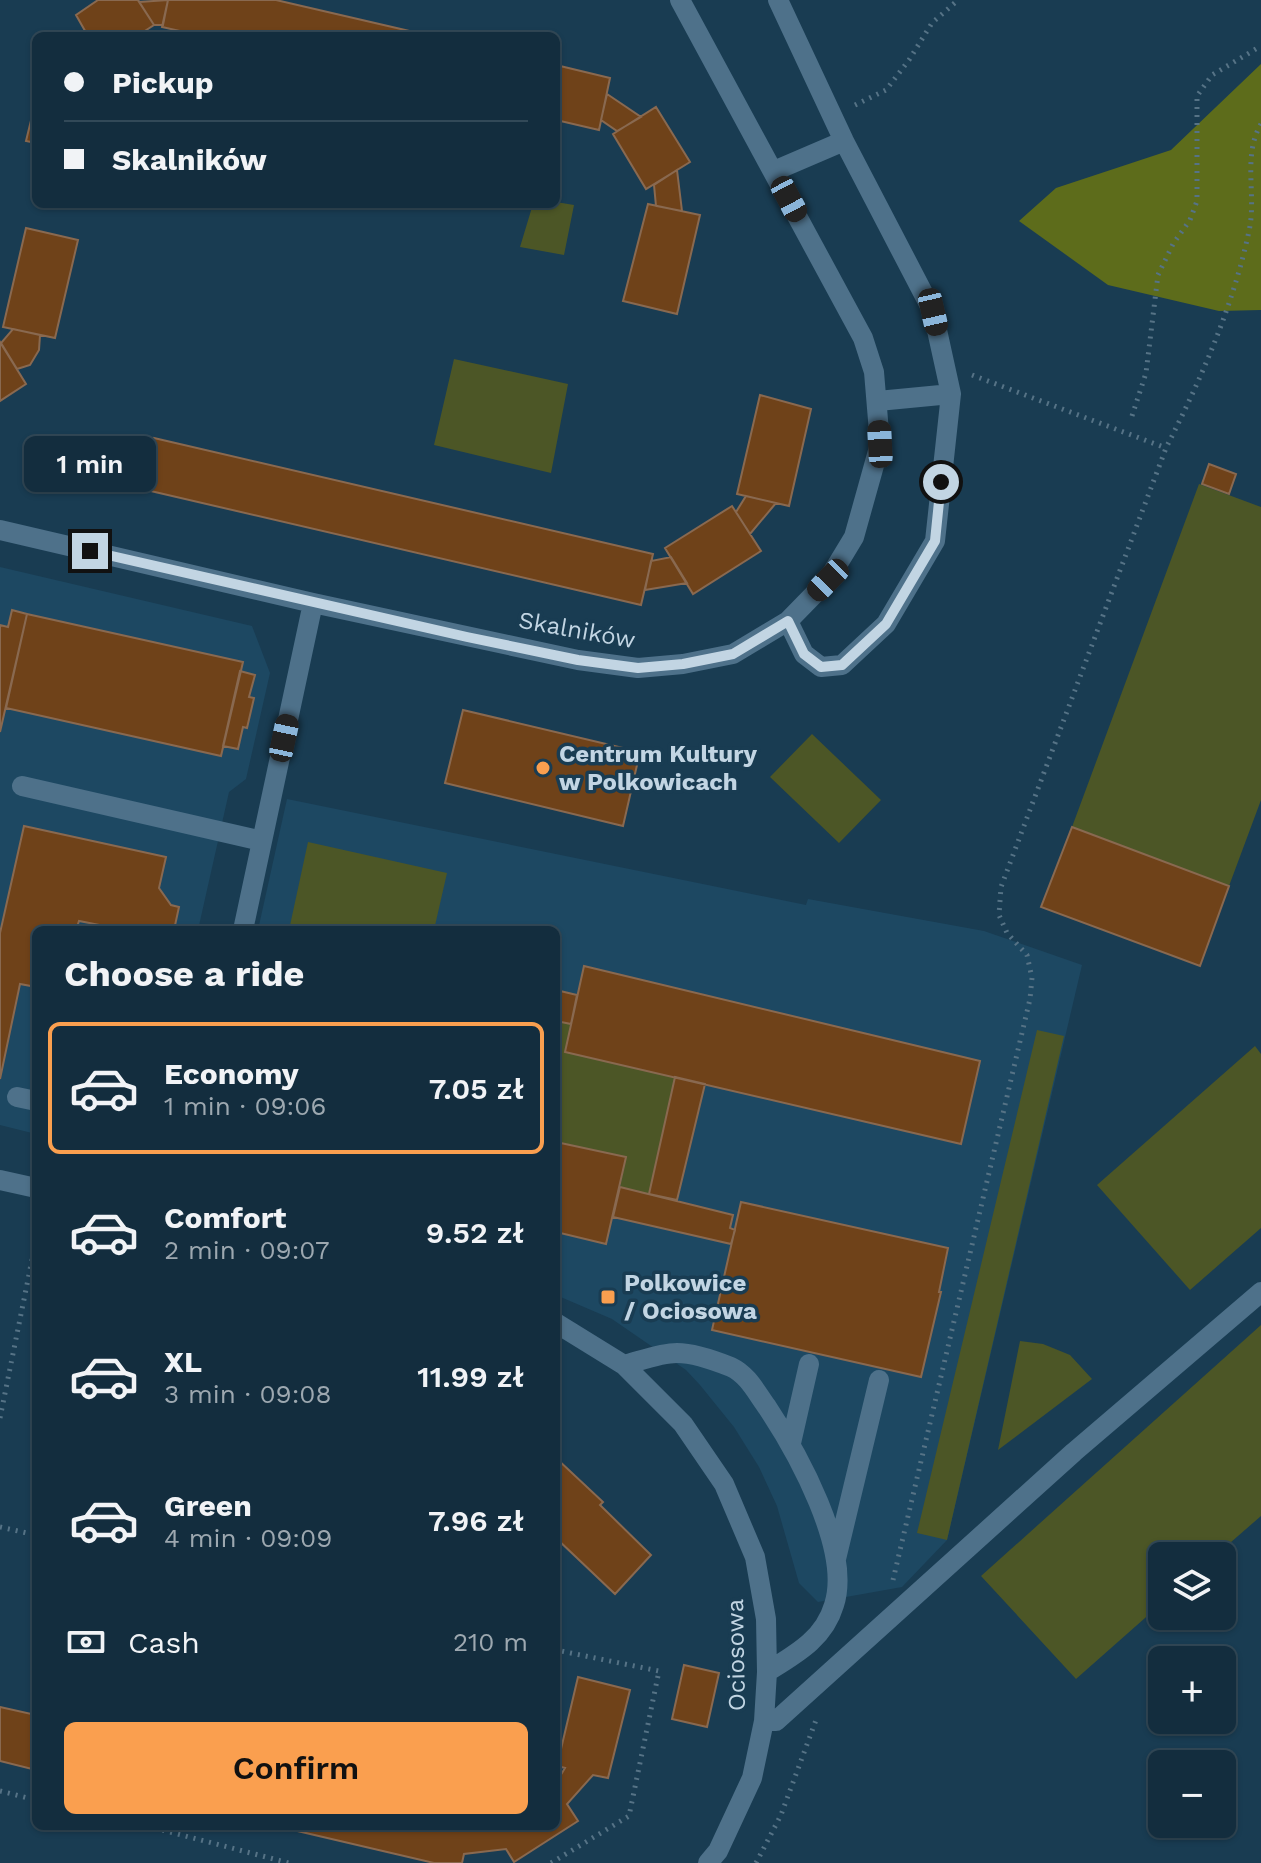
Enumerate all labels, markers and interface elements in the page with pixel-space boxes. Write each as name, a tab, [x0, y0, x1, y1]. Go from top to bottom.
text: Pickup	[112, 65, 214, 100]
text: Skalników	[112, 142, 267, 177]
car	[767, 172, 811, 226]
car	[916, 286, 950, 338]
car	[867, 419, 893, 469]
callout: 1 min	[24, 435, 156, 491]
text: 1 min	[57, 449, 123, 479]
route start	[923, 464, 959, 500]
route end	[72, 533, 108, 569]
car	[803, 554, 853, 606]
street label: Skalników	[516, 606, 638, 654]
car	[267, 712, 301, 764]
place label: Centrum Kultury w Polkowicach	[559, 740, 758, 796]
marker: Centrum Kultury w Polkowicach	[534, 759, 552, 777]
text: Choose a ride	[64, 953, 304, 995]
icon: car	[68, 1052, 140, 1124]
text: Economy	[164, 1056, 299, 1091]
text: 7.05 zł	[429, 1071, 524, 1106]
text: 1 min · 09:06	[164, 1091, 326, 1121]
icon: car	[68, 1196, 140, 1268]
text: Comfort	[164, 1200, 286, 1235]
text: 9.52 zł	[426, 1215, 524, 1250]
text: 2 min · 09:07	[164, 1235, 330, 1265]
place label: Polkowice / Ociosowa	[624, 1269, 757, 1325]
marker: Polkowice / Ociosowa	[599, 1288, 617, 1306]
icon: car	[68, 1340, 140, 1412]
text: XL	[164, 1344, 202, 1379]
text: 11.99 zł	[417, 1359, 524, 1394]
text: 3 min · 09:08	[164, 1379, 332, 1409]
icon: car	[68, 1484, 140, 1556]
text: Green	[164, 1488, 252, 1523]
text: 7.96 zł	[428, 1503, 524, 1538]
text: 4 min · 09:09	[164, 1523, 332, 1553]
map controls	[1148, 1542, 1236, 1838]
button: layers	[1148, 1542, 1236, 1630]
street label: Ociosowa	[721, 1599, 751, 1711]
icon: cash	[64, 1620, 108, 1664]
text: Cash	[128, 1625, 200, 1660]
text: 210 m	[453, 1627, 528, 1657]
button: +	[1148, 1646, 1236, 1734]
button: Confirm	[64, 1722, 528, 1814]
button: −	[1148, 1750, 1236, 1838]

